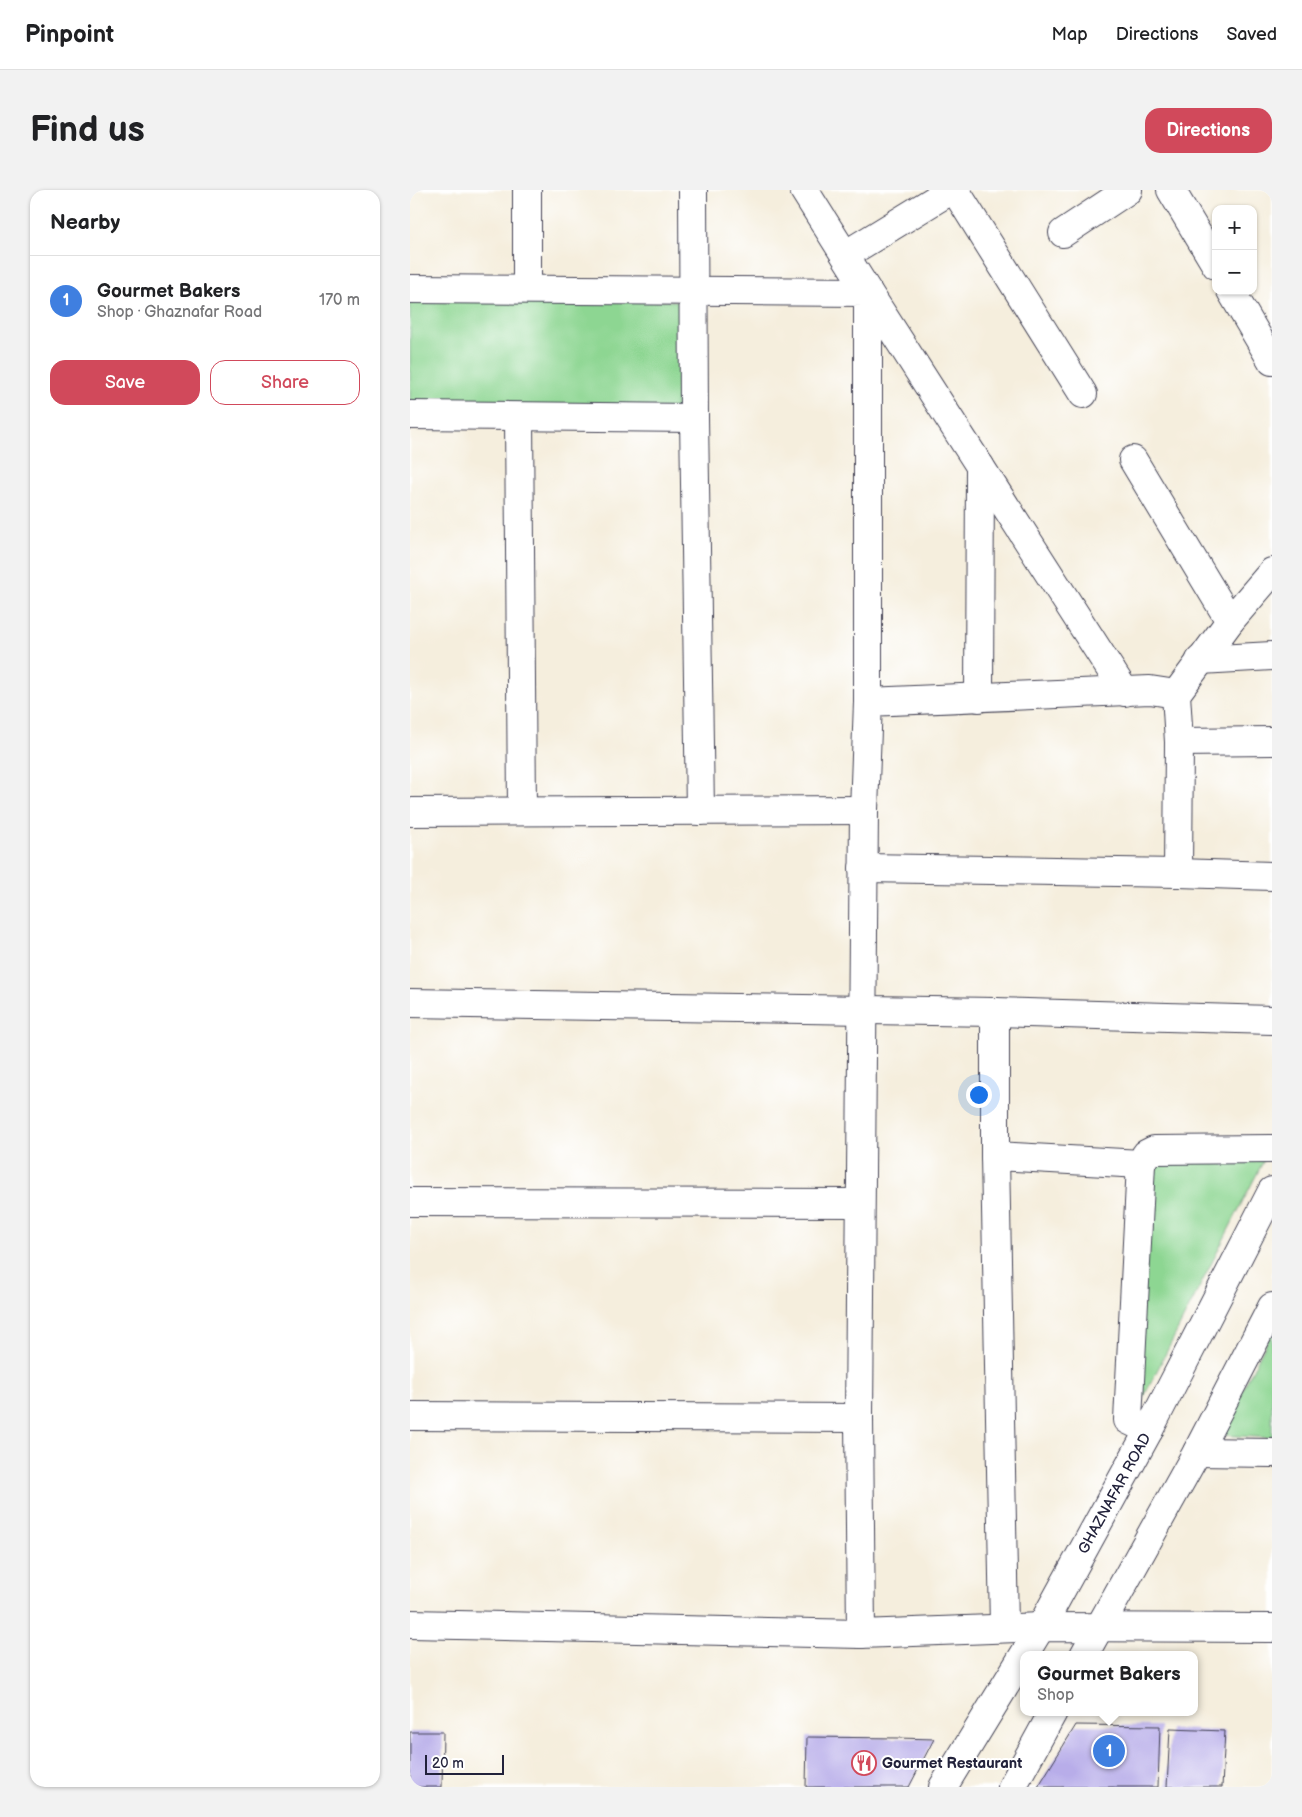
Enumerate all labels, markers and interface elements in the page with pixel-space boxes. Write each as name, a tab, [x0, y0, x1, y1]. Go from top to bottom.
text: Pinpoint	[25, 20, 114, 49]
text: Map	[1052, 24, 1088, 45]
text: Directions	[1116, 24, 1198, 45]
text: Saved	[1226, 24, 1277, 45]
button: Directions	[1145, 108, 1272, 153]
text: Find us	[30, 109, 145, 152]
map controls	[1212, 205, 1257, 295]
button: +	[1212, 205, 1257, 250]
text: Nearby	[50, 210, 120, 235]
button: −	[1212, 250, 1257, 295]
text: Gourmet Bakers	[97, 280, 240, 303]
text: 1	[63, 291, 69, 310]
text: 170 m	[319, 291, 360, 310]
text: Shop · Ghaznafar Road	[97, 303, 262, 322]
button: Save	[50, 360, 200, 405]
button: Share	[210, 360, 360, 405]
your location	[966, 1082, 992, 1108]
street label: GHAZNAFAR ROAD	[1073, 1430, 1155, 1557]
popup	[1020, 1651, 1198, 1716]
text: Gourmet Bakers	[1037, 1663, 1181, 1686]
text: Shop	[1037, 1686, 1074, 1705]
pin: 1	[1093, 1732, 1125, 1770]
restaurant icon: Gourmet Restaurant	[851, 1750, 877, 1776]
scale bar	[425, 1752, 504, 1775]
place label: Gourmet Restaurant	[882, 1754, 1022, 1773]
text: 20 m	[432, 1755, 464, 1772]

